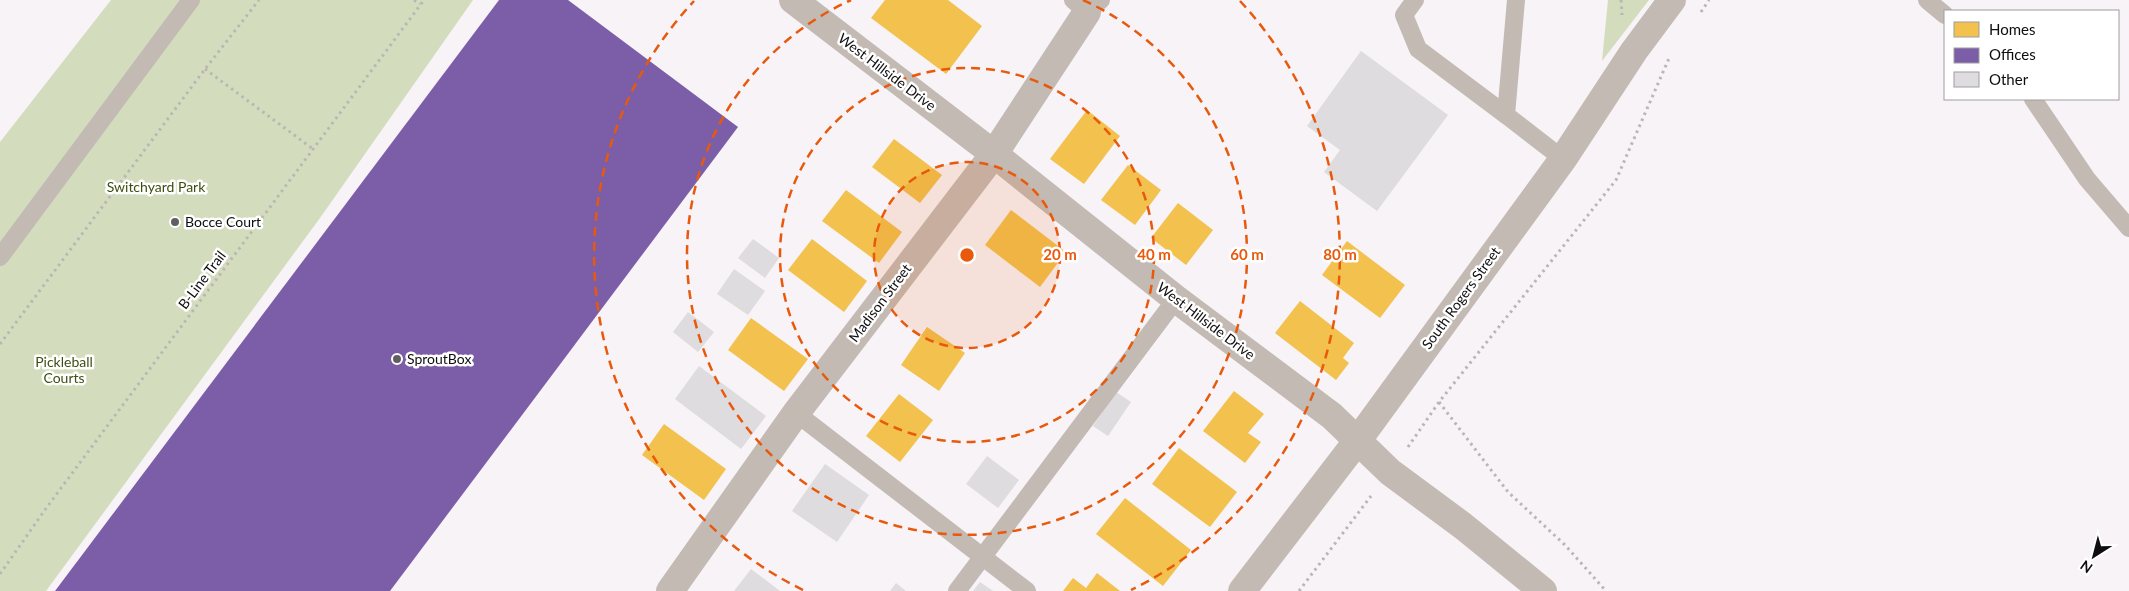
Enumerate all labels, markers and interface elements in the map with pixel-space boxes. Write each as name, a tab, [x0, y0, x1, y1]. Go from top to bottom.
legend	[1944, 10, 2119, 100]
text: Homes	[1989, 20, 2035, 38]
street label: West Hillside Drive	[835, 29, 940, 114]
text: Offices	[1989, 45, 2036, 63]
text: Other	[1989, 70, 2029, 88]
park label: Switchyard Park	[107, 178, 206, 195]
place label: Bocce Court	[185, 213, 261, 230]
marker: Bocce Court	[169, 216, 181, 228]
street label: South Rogers Street	[1418, 243, 1503, 352]
text: 20 m	[1043, 245, 1077, 263]
text: 40 m	[1137, 245, 1171, 263]
text: 60 m	[1230, 245, 1264, 263]
text: 80 m	[1323, 245, 1357, 263]
centre of rings	[958, 246, 976, 264]
street label: B-Line Trail	[174, 247, 229, 312]
street label: Madison Street	[845, 260, 914, 345]
street label: West Hillside Drive	[1154, 278, 1259, 363]
place label: SproutBox	[407, 350, 471, 367]
park label: Pickleball Courts	[35, 353, 93, 386]
marker: SproutBox	[391, 353, 403, 365]
north arrow	[2069, 531, 2119, 581]
text: N	[2077, 557, 2095, 577]

